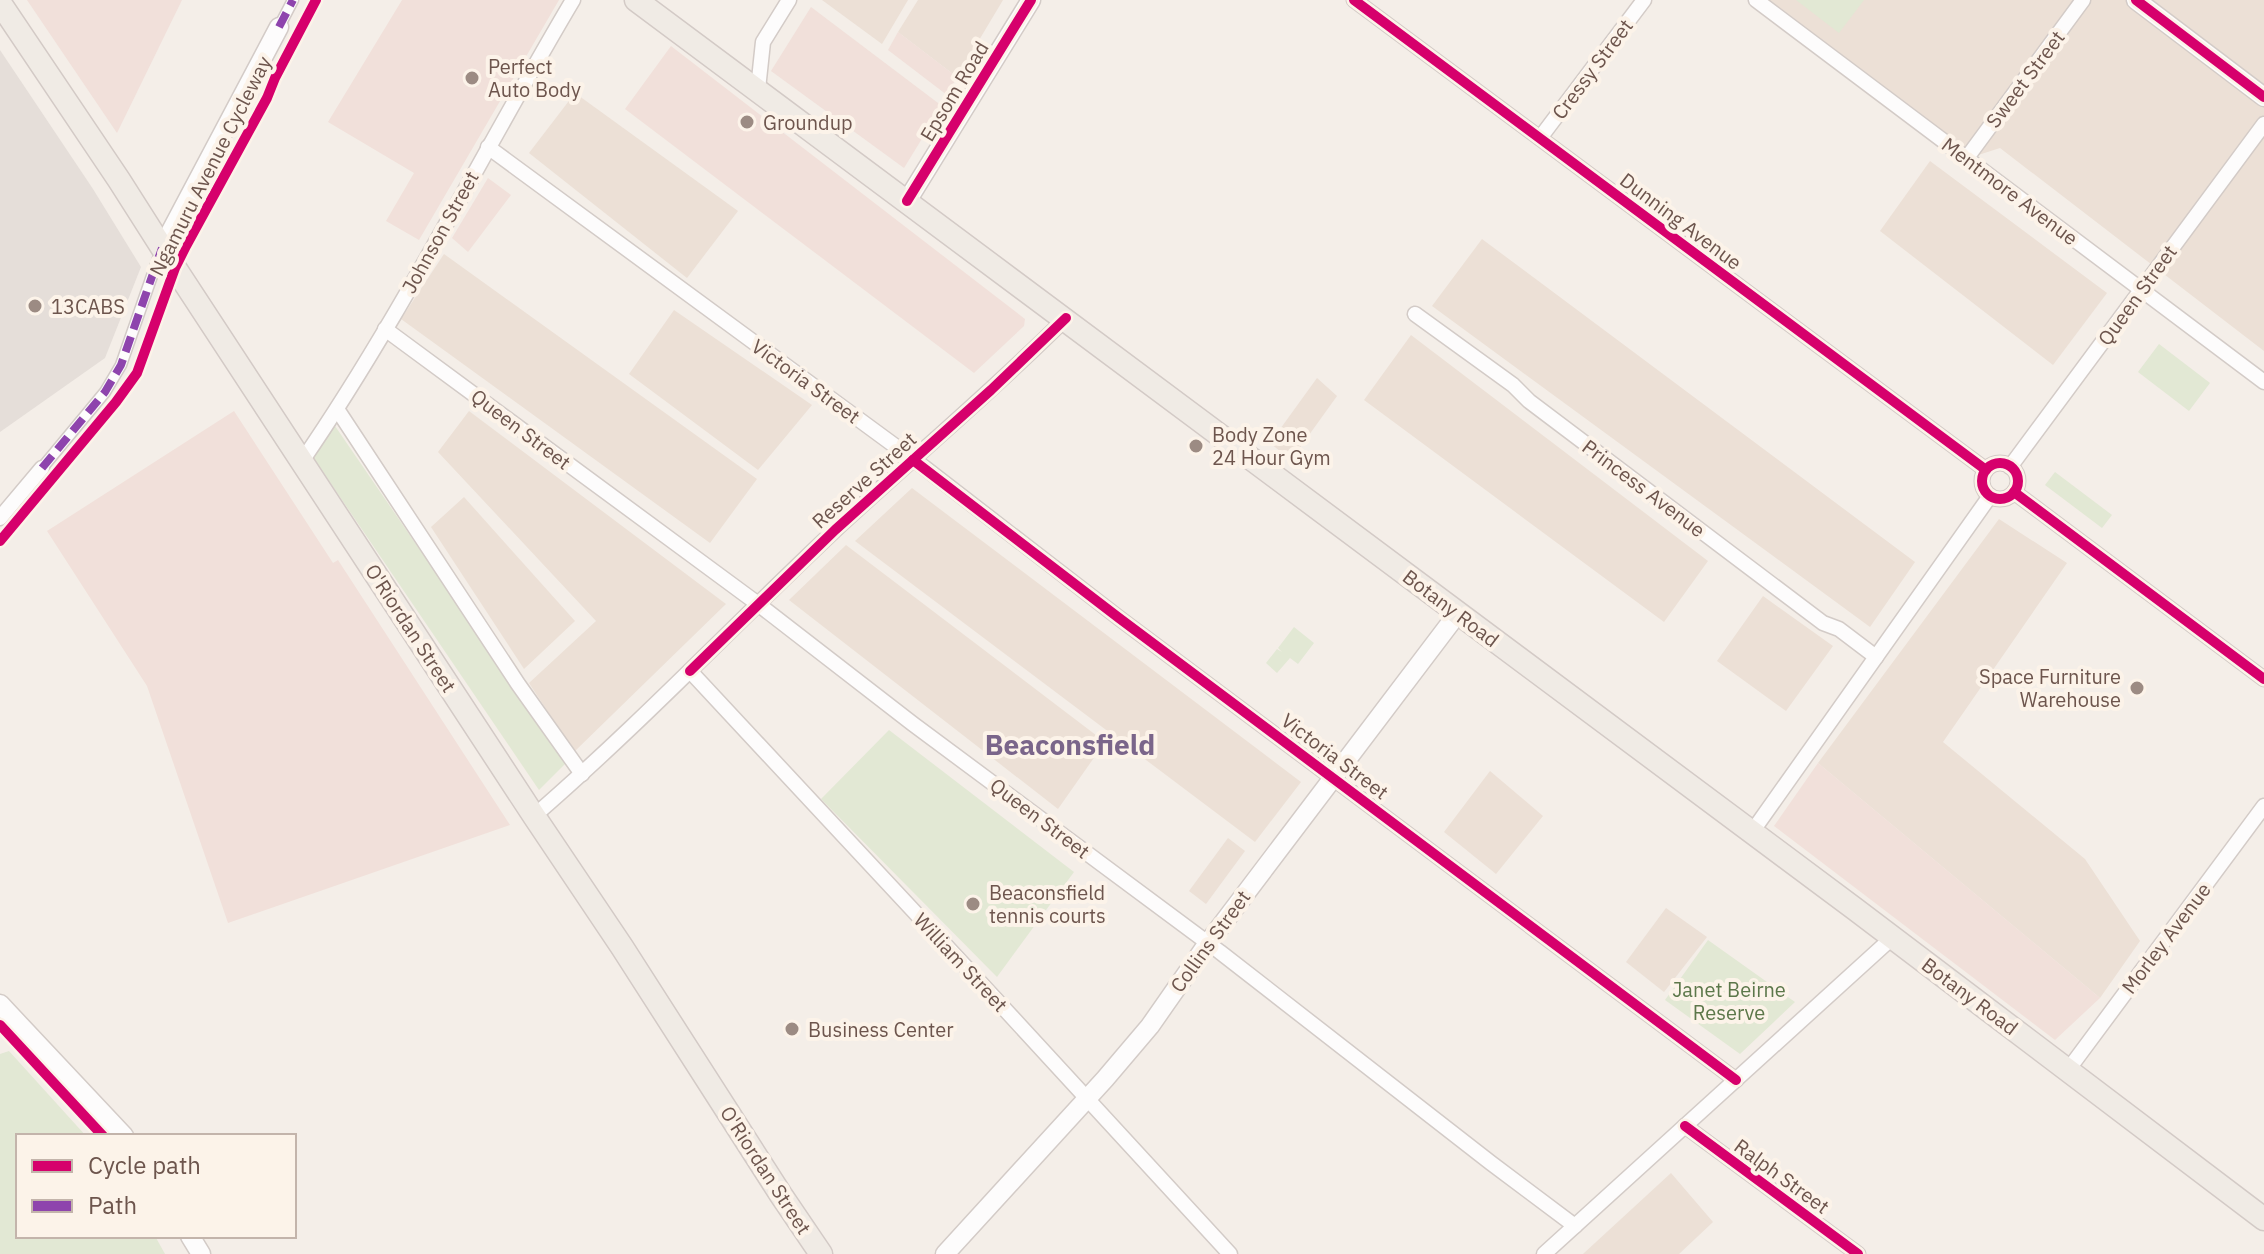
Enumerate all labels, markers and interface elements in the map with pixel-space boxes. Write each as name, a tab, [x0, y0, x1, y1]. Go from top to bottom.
street label: Cressy Street	[1545, 13, 1639, 125]
street label: Sweet Street	[1979, 25, 2071, 133]
street label: Epsom Road	[913, 36, 995, 146]
street label: Ngamuru Avenue Cycleway	[143, 51, 277, 281]
place label: Perfect Auto Body	[488, 53, 581, 103]
marker: Perfect Auto Body	[463, 69, 481, 87]
place label: Groundup	[763, 109, 853, 136]
marker: Groundup	[738, 113, 756, 131]
street label: Mentmore Avenue	[1936, 131, 2084, 251]
street label: Johnson Street	[395, 166, 485, 298]
street label: Dunning Avenue	[1615, 166, 1747, 276]
street label: Queen Street	[2091, 239, 2183, 351]
place label: 13CABS	[51, 293, 125, 320]
marker: 13CABS	[26, 297, 44, 315]
street label: Victoria Street	[746, 332, 866, 430]
street label: Queen Street	[466, 383, 576, 475]
place label: Body Zone 24 Hour Gym	[1212, 421, 1331, 471]
street label: Reserve Street	[806, 426, 922, 534]
street label: Princess Avenue	[1577, 433, 1711, 543]
marker: Body Zone 24 Hour Gym	[1187, 437, 1205, 455]
street label: O'Riordan Street	[359, 558, 463, 698]
street label: Botany Road	[1397, 563, 1505, 653]
place label: Space Furniture Warehouse	[1979, 663, 2121, 713]
marker: Space Furniture Warehouse	[2128, 679, 2146, 697]
street label: Victoria Street	[1276, 707, 1394, 805]
district label: Beaconsfield	[985, 726, 1155, 763]
street label: Queen Street	[985, 772, 1095, 864]
street label: Morley Avenue	[2115, 877, 2217, 999]
place label: Beaconsfield tennis courts	[989, 879, 1106, 929]
street label: Collins Street	[1164, 884, 1256, 998]
marker: Beaconsfield tennis courts	[964, 895, 982, 913]
street label: William Street	[908, 907, 1014, 1017]
street label: Botany Road	[1916, 951, 2024, 1041]
park label: Janet Beirne Reserve	[1672, 976, 1786, 1026]
place label: Business Center	[808, 1016, 954, 1043]
marker: Business Center	[783, 1020, 801, 1038]
street label: O'Riordan Street	[714, 1100, 818, 1240]
street label: Ralph Street	[1729, 1132, 1835, 1220]
legend	[16, 1134, 296, 1238]
text: Cycle path	[88, 1149, 201, 1181]
text: Path	[88, 1189, 137, 1221]

